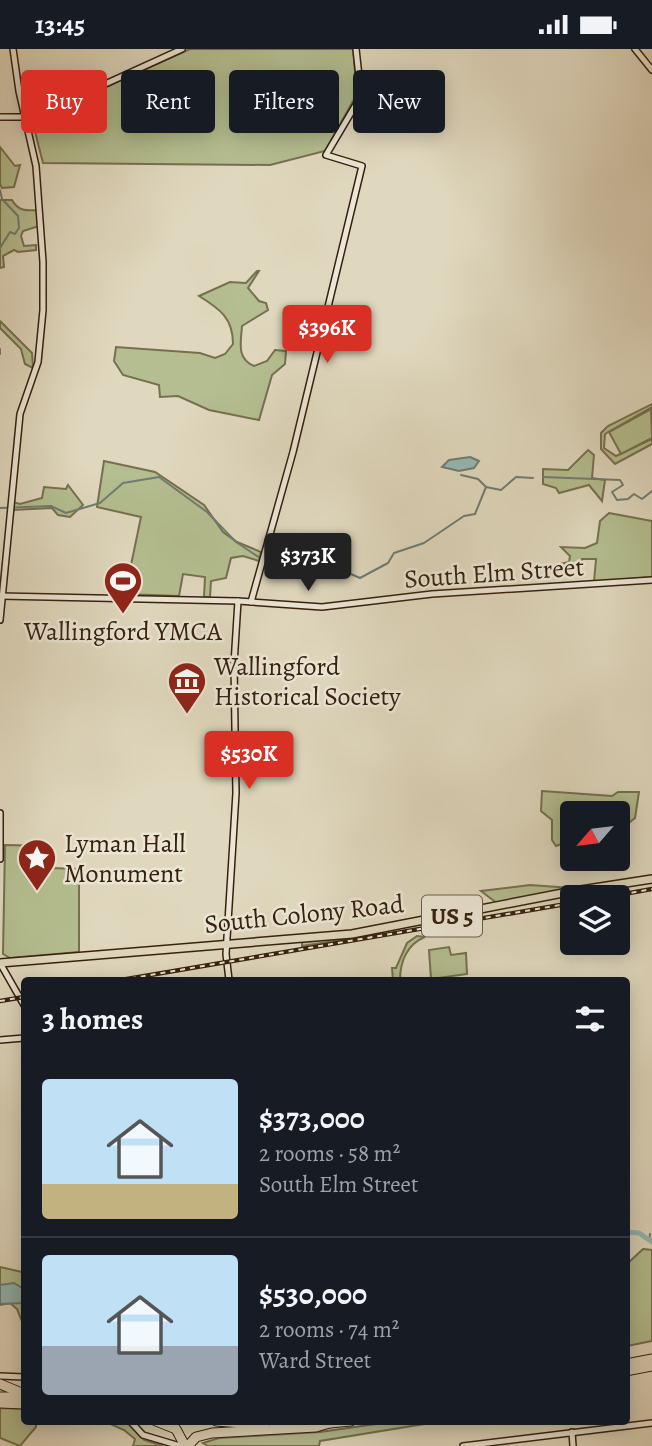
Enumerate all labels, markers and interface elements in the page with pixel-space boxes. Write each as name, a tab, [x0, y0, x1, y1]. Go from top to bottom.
text: 13:45	[35, 7, 85, 42]
chip: Buy	[21, 70, 107, 133]
chip: Rent	[121, 70, 215, 133]
chip: Filters	[229, 70, 339, 133]
chip: New	[353, 70, 445, 133]
pin: $396K	[278, 305, 376, 365]
text: $396K	[298, 312, 356, 343]
pin: $373K	[259, 533, 357, 593]
text: $373K	[280, 540, 336, 571]
street label: South Elm Street	[403, 549, 586, 597]
sports icon: Wallingford YMCA	[102, 560, 144, 615]
place label: Wallingford YMCA	[23, 614, 223, 649]
place label: Wallingford Historical Society	[213, 649, 401, 714]
museum icon: Wallingford Historical Society	[166, 660, 208, 715]
pin: $530K	[200, 731, 298, 791]
text: $530K	[220, 738, 278, 769]
north arrow	[560, 801, 630, 871]
map controls	[560, 801, 630, 955]
place label: Lyman Hall Monument	[64, 826, 185, 891]
place icon: Lyman Hall Monument	[16, 837, 58, 892]
button: layers	[560, 885, 630, 955]
street label: South Colony Road	[202, 886, 406, 942]
road number: US 5	[422, 895, 482, 937]
text: 3 homes	[42, 999, 143, 1039]
icon: filters	[571, 1000, 609, 1038]
text: $373,000	[259, 1098, 365, 1138]
icon: home	[98, 1107, 182, 1191]
text: 2 rooms · 58 m²	[259, 1138, 400, 1169]
text: South Elm Street	[259, 1169, 419, 1200]
text: $530,000	[259, 1274, 367, 1314]
icon: home	[98, 1283, 182, 1367]
text: 2 rooms · 74 m²	[259, 1314, 399, 1345]
text: Ward Street	[259, 1345, 371, 1376]

